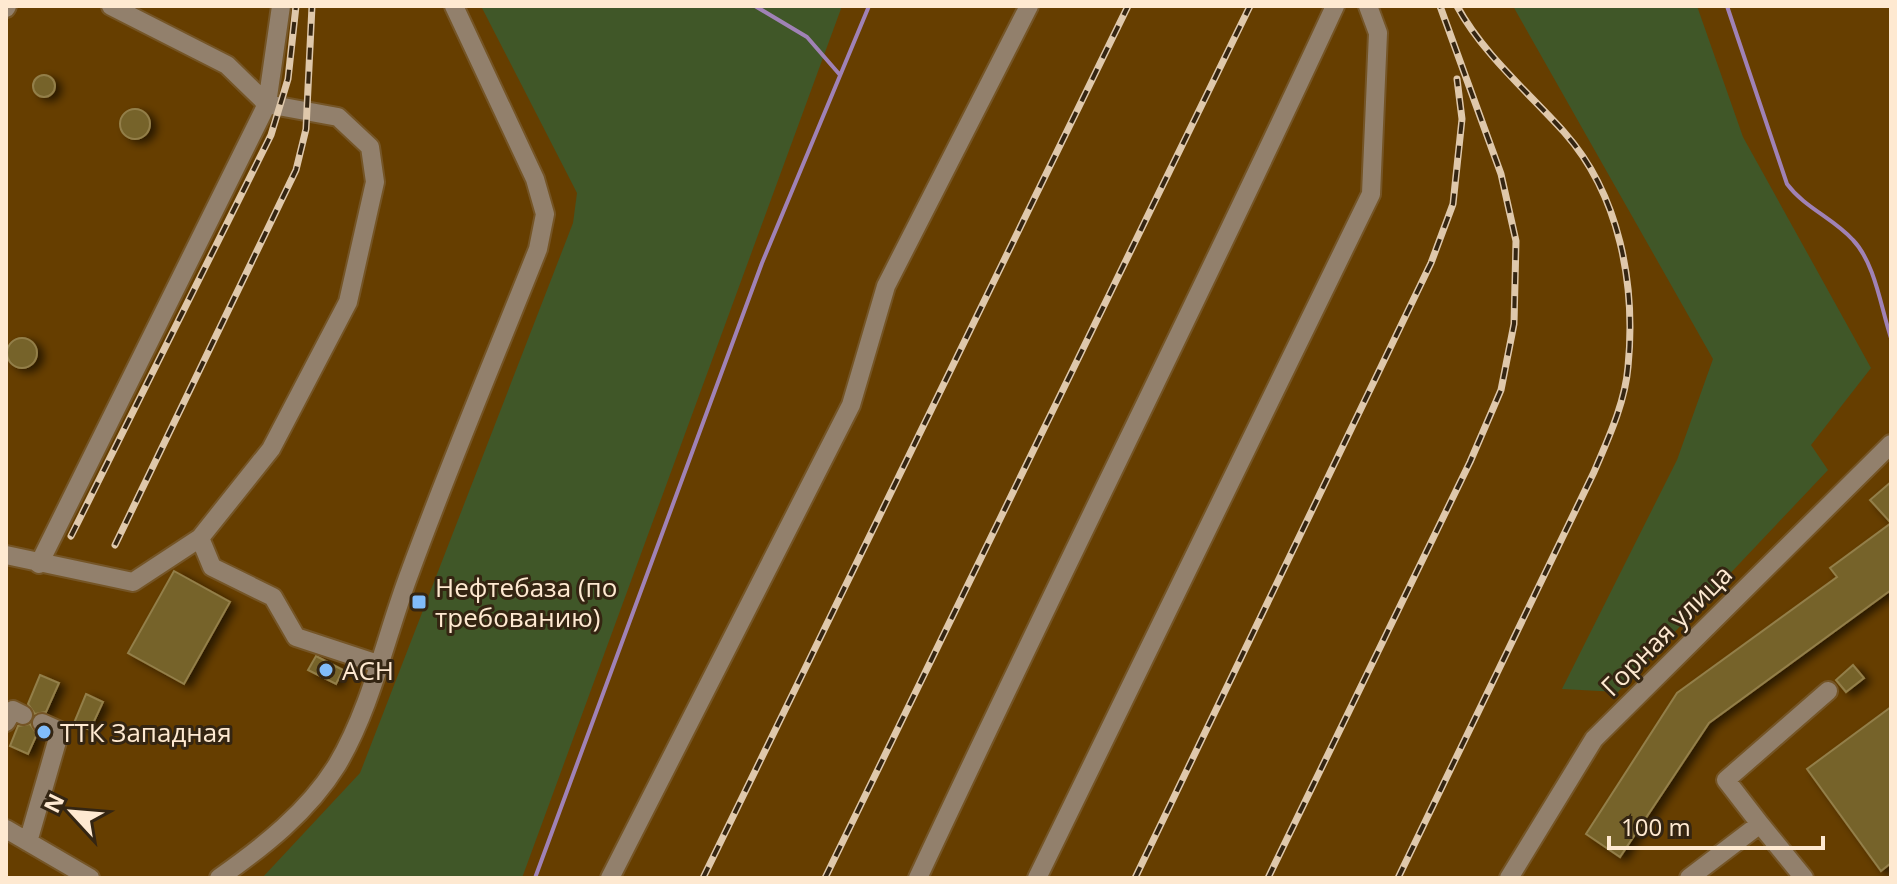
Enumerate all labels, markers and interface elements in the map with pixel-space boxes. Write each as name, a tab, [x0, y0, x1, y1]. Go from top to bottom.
street label: Горная улица	[1592, 556, 1740, 704]
place label: Нефтебаза (по требованию)	[435, 569, 617, 635]
marker: Нефтебаза (по требованию)	[410, 593, 428, 611]
place label: АСН	[342, 652, 394, 688]
marker: АСН	[317, 661, 335, 679]
place label: ТТК Западная	[60, 714, 232, 750]
marker: ТТК Западная	[35, 723, 53, 741]
north arrow	[32, 772, 112, 852]
text: N	[36, 788, 71, 817]
scale bar	[1609, 800, 1823, 850]
text: 100 m	[1621, 810, 1691, 843]

